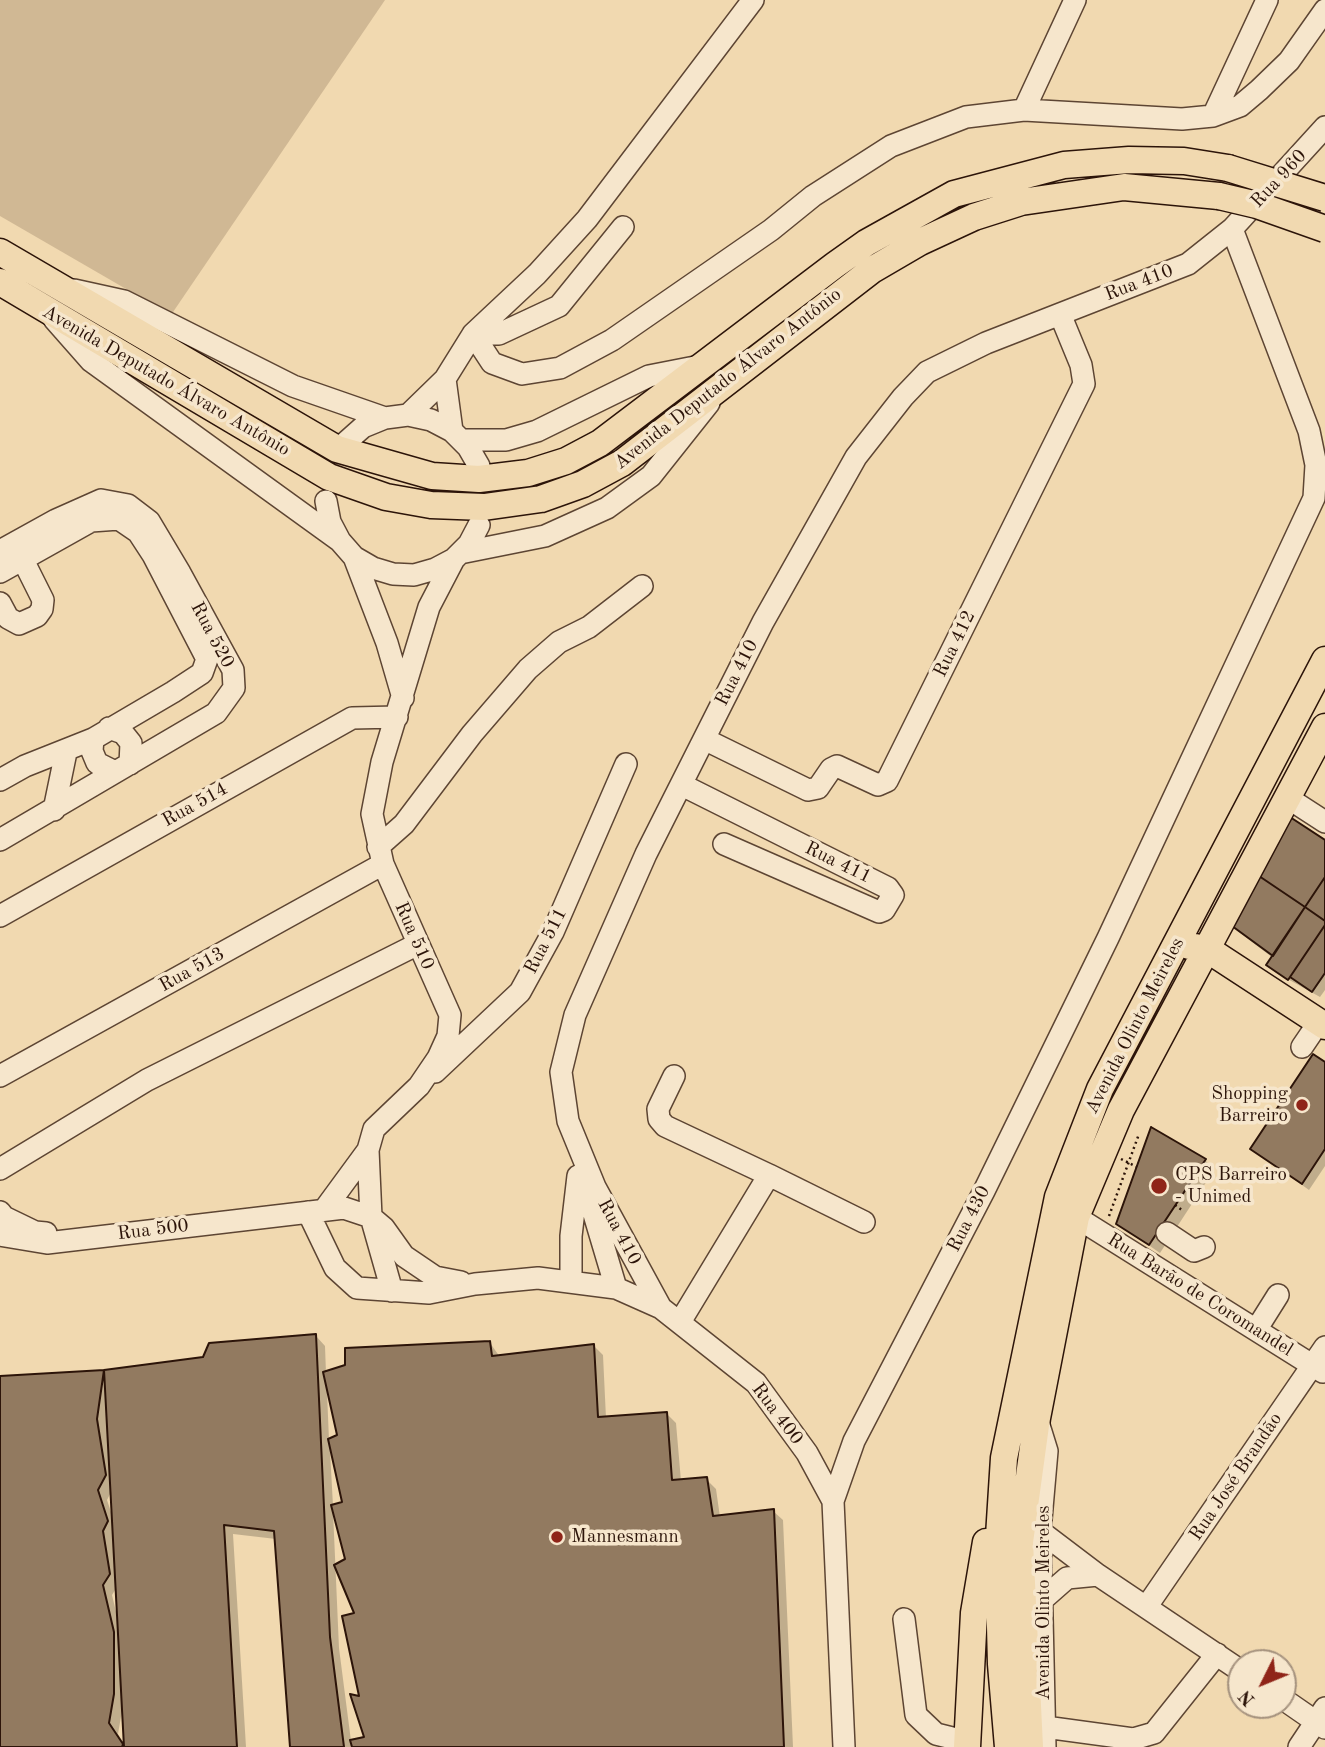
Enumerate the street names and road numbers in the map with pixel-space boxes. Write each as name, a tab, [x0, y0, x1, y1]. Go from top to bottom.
street label: Rua 960	[1246, 145, 1312, 213]
street label: Rua 410	[1102, 260, 1176, 306]
street label: Avenida Deputado Álvaro Antônio	[610, 283, 846, 475]
street label: Avenida Deputado Álvaro Antônio	[38, 301, 294, 461]
street label: Rua 520	[185, 598, 239, 672]
street label: Rua 412	[929, 607, 981, 681]
street label: Rua 410	[711, 636, 763, 710]
street label: Rua 514	[158, 778, 232, 832]
street label: Rua 411	[801, 837, 875, 889]
street label: Rua 510	[389, 899, 439, 973]
street label: Rua 511	[520, 904, 572, 978]
street label: Avenida Olinto Meireles	[1081, 934, 1189, 1118]
street label: Rua 513	[155, 943, 229, 997]
street label: Rua 430	[943, 1182, 995, 1256]
street label: Rua 410	[592, 1195, 646, 1269]
street label: Rua 500	[116, 1214, 190, 1246]
street label: Rua Barão de Coromandel	[1103, 1228, 1297, 1362]
street label: Rua 400	[746, 1379, 808, 1449]
street label: Rua José Brandão	[1185, 1409, 1287, 1545]
street label: Avenida Olinto Meireles	[1033, 1506, 1055, 1700]

